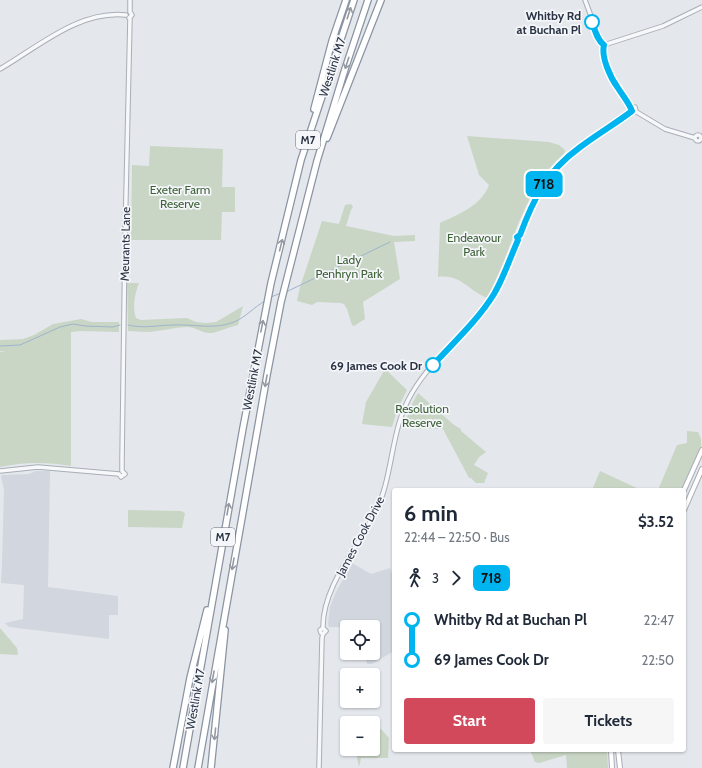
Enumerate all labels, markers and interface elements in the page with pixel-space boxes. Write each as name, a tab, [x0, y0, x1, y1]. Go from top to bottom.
one-way arrow	[346, 7, 354, 19]
place label: Whitby Rd at Buchan Pl	[517, 8, 581, 37]
marker: Whitby Rd at Buchan Pl	[584, 14, 600, 30]
street label: Westlink M7	[315, 35, 349, 99]
one-way arrow	[342, 57, 350, 69]
road number: M7	[296, 131, 320, 149]
line badge: 718	[521, 171, 567, 197]
text: 718	[534, 175, 554, 193]
park label: Exeter Farm Reserve	[150, 182, 210, 211]
street label: Meurants Lane	[117, 207, 133, 281]
park label: Endeavour Park	[447, 230, 501, 259]
one-way arrow	[277, 239, 285, 252]
park label: Lady Penhryn Park	[316, 252, 383, 281]
one-way arrow	[259, 320, 267, 333]
street label: Westlink M7	[239, 348, 265, 412]
marker: 69 James Cook Dr	[425, 357, 441, 373]
place label: 69 James Cook Dr	[330, 358, 422, 373]
one-way arrow	[262, 374, 270, 387]
park label: Resolution Reserve	[395, 401, 449, 430]
street label: James Cook Drive	[332, 493, 387, 579]
text: 6 min	[404, 500, 458, 527]
one-way arrow	[225, 503, 233, 516]
text: $3.52	[638, 513, 674, 531]
road number: M7	[211, 528, 235, 546]
text: 22:44 – 22:50 · Bus	[404, 529, 510, 545]
one-way arrow	[229, 557, 237, 570]
icon: walk	[404, 567, 426, 589]
icon: forward	[445, 567, 467, 589]
text: 718	[481, 569, 502, 587]
text: 3	[432, 570, 439, 586]
text: Whitby Rd at Buchan Pl	[434, 611, 587, 629]
text: 22:47	[644, 612, 674, 628]
map controls	[340, 620, 380, 756]
button: locate	[340, 620, 380, 660]
text: 69 James Cook Dr	[434, 651, 549, 669]
text: 22:50	[642, 652, 674, 668]
street label: Westlink M7	[182, 667, 208, 731]
button: +	[340, 668, 380, 708]
one-way arrow	[209, 670, 217, 683]
button: Start	[404, 698, 535, 744]
button: Tickets	[543, 698, 674, 744]
button: −	[340, 716, 380, 756]
one-way arrow	[211, 727, 218, 740]

